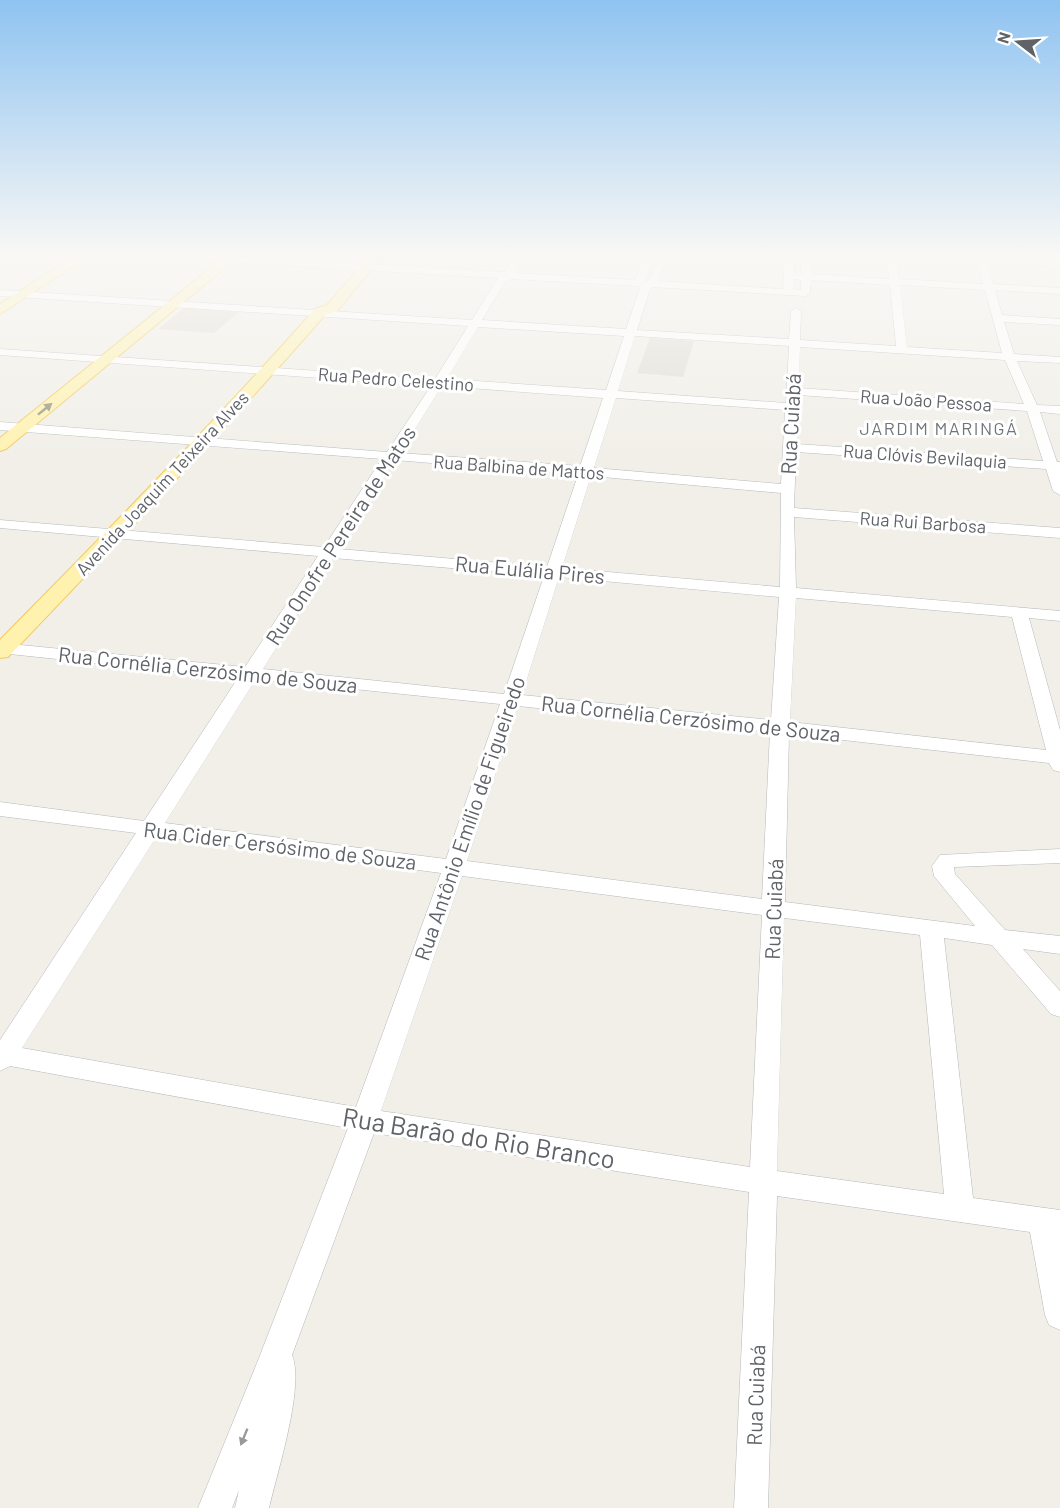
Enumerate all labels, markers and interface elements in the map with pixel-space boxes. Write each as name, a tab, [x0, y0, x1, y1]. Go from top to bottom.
north arrow	[988, 12, 1048, 72]
text: N	[993, 30, 1014, 45]
street label: Rua Pedro Celestino	[317, 363, 475, 395]
street label: Rua Cuiabá	[775, 373, 805, 475]
street label: Rua João Pessoa	[859, 384, 993, 416]
street label: Avenida Joaquim Teixeira Alves	[71, 386, 253, 580]
one-way arrow	[38, 404, 53, 416]
district label: JARDIM MARINGÁ	[859, 417, 1019, 439]
street label: Rua Onofre Pereira de Matos	[260, 421, 420, 649]
street label: Rua Clóvis Bevilaquia	[843, 439, 1007, 473]
street label: Rua Balbina de Mattos	[433, 450, 605, 484]
street label: Rua Rui Barbosa	[859, 507, 987, 537]
street label: Rua Eulália Pires	[454, 550, 606, 588]
street label: Rua Cornélia Cerzósimo de Souza	[57, 641, 359, 697]
street label: Rua Antônio Emílio de Figueiredo	[408, 672, 530, 964]
street label: Rua Cornélia Cerzósimo de Souza	[540, 690, 842, 746]
street label: Rua Cider Cersósimo de Souza	[142, 816, 418, 874]
street label: Rua Cuiabá	[759, 858, 787, 960]
street label: Rua Barão do Rio Branco	[340, 1100, 618, 1174]
street label: Rua Cuiabá	[741, 1344, 769, 1446]
one-way arrow	[239, 1428, 248, 1446]

